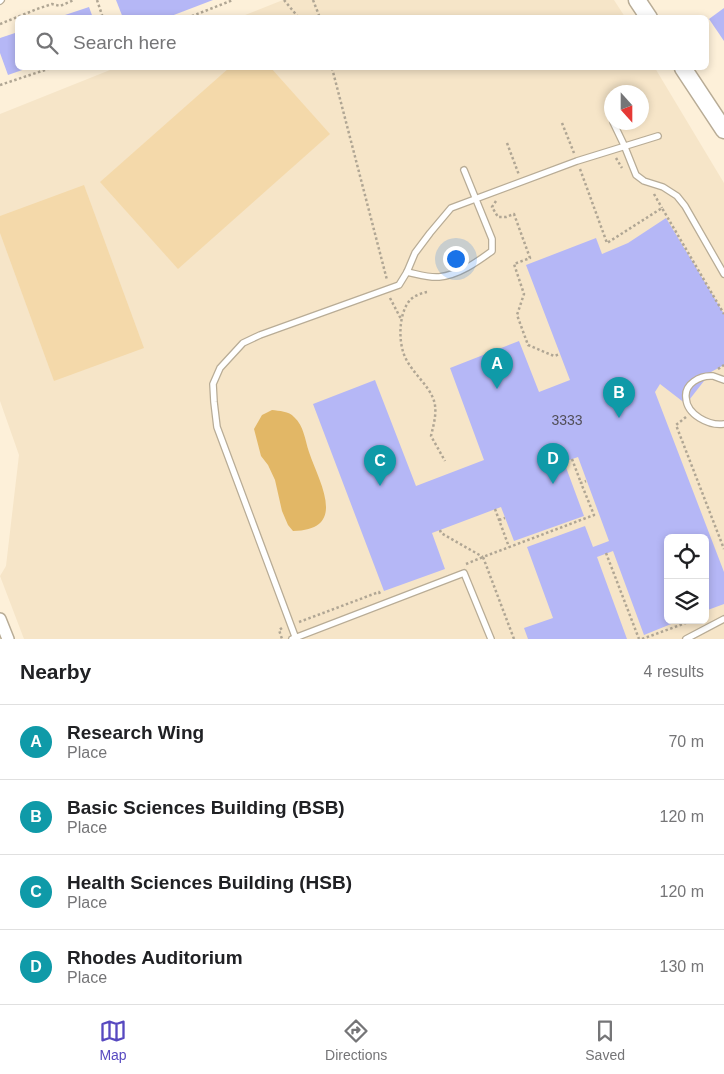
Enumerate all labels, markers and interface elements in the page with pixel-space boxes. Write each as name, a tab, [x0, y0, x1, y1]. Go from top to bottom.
search box	[15, 15, 709, 70]
icon: search	[33, 29, 61, 57]
text: Search here	[73, 32, 177, 53]
north arrow	[604, 85, 649, 130]
your location	[443, 246, 469, 272]
pin: A	[481, 348, 513, 389]
pin: B	[603, 377, 635, 418]
house number: 3333	[551, 412, 583, 428]
pin: D	[537, 443, 569, 484]
pin: C	[364, 445, 396, 486]
map controls	[664, 534, 709, 624]
button: locate	[664, 534, 709, 579]
button: layers	[664, 579, 709, 624]
text: Nearby	[20, 660, 91, 683]
text: 4 results	[644, 663, 704, 680]
text: Research Wing	[67, 722, 204, 743]
text: A	[30, 733, 42, 750]
text: 70 m	[668, 733, 704, 750]
text: Place	[67, 744, 107, 761]
text: Basic Sciences Building (BSB)	[67, 797, 345, 818]
text: B	[30, 808, 42, 825]
text: 120 m	[660, 808, 704, 825]
text: Place	[67, 819, 107, 836]
text: Health Sciences Building (HSB)	[67, 872, 352, 893]
text: C	[30, 883, 42, 900]
text: 120 m	[660, 883, 704, 900]
text: Place	[67, 894, 107, 911]
text: Rhodes Auditorium	[67, 947, 243, 968]
text: D	[30, 958, 42, 975]
text: 130 m	[660, 958, 704, 975]
text: Place	[67, 969, 107, 986]
tab: Map	[99, 1017, 127, 1063]
tab: Directions	[325, 1017, 387, 1063]
tab: Saved	[585, 1017, 625, 1063]

